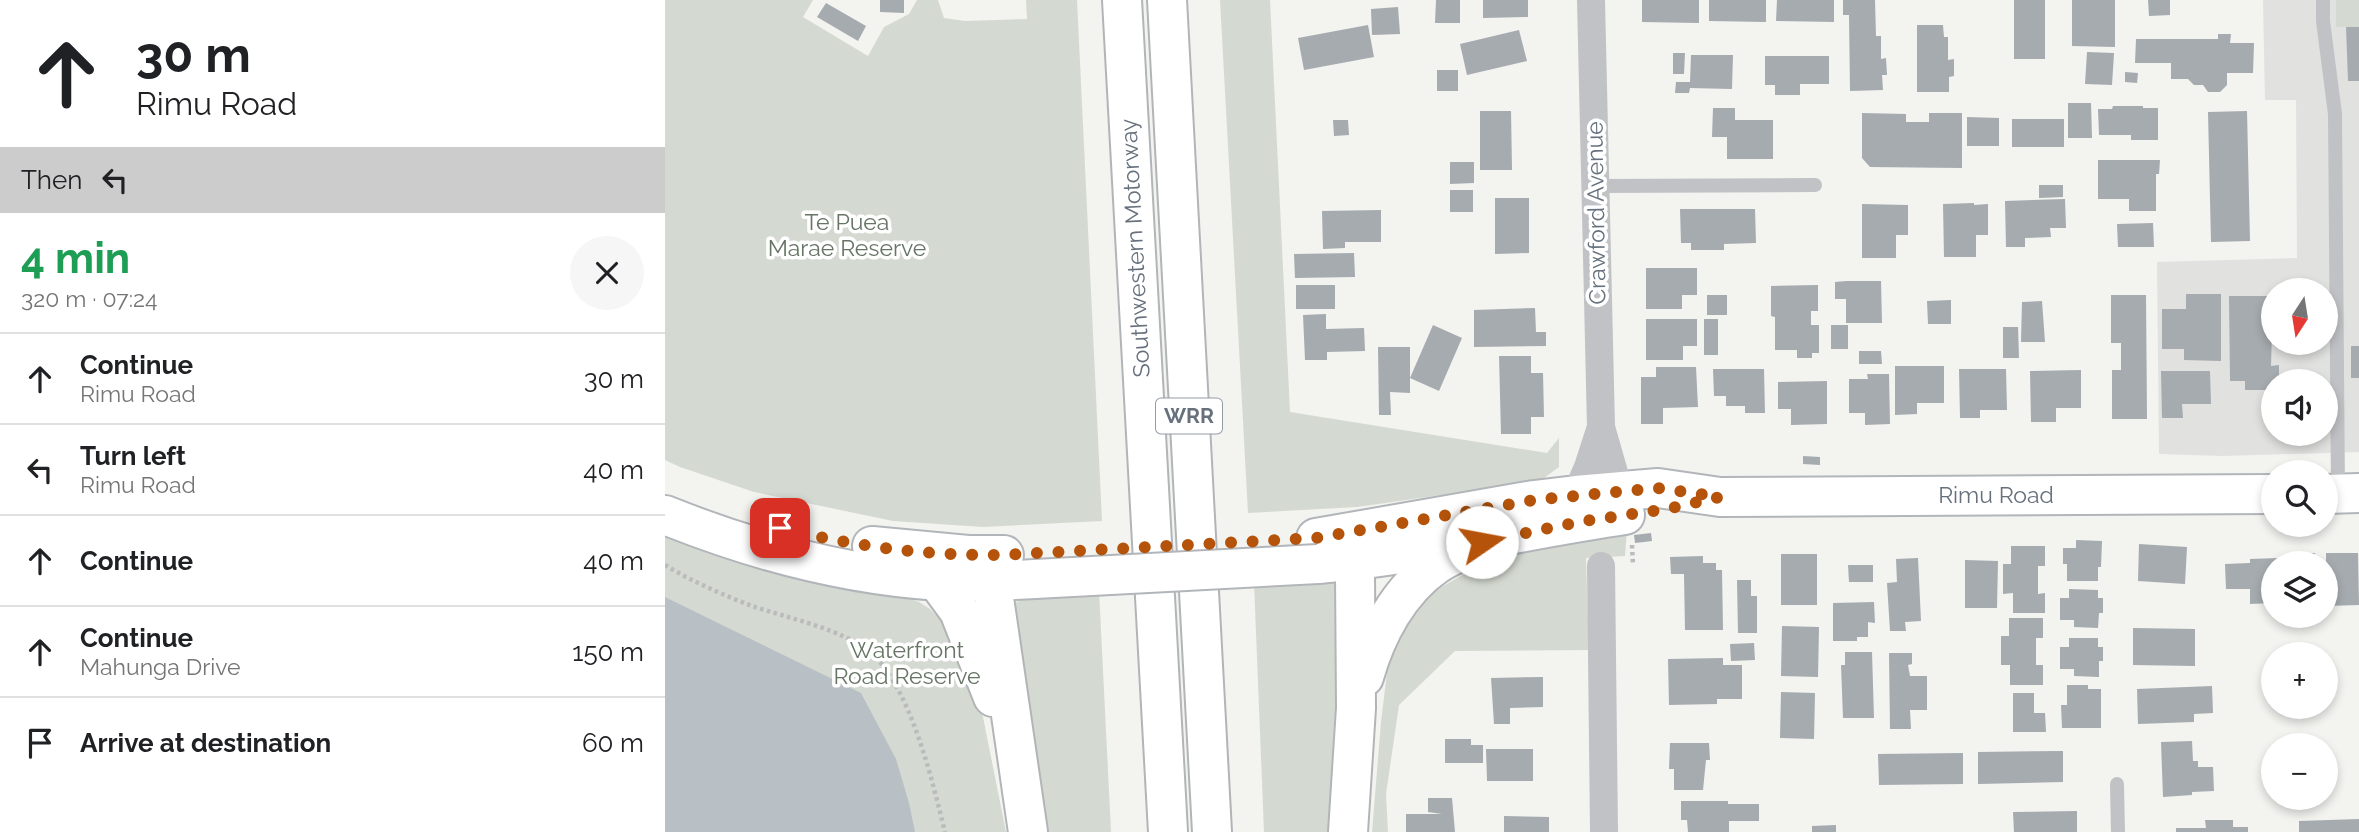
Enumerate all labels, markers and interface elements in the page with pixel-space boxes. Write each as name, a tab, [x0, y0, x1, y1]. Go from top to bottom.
text: 30 m	[136, 26, 251, 83]
icon: ahead	[21, 28, 112, 119]
text: Rimu Road	[136, 85, 297, 122]
street label: Southwestern Motorway	[1114, 118, 1155, 378]
street label: Crawford Avenue	[1580, 121, 1611, 305]
icon: left	[96, 161, 134, 199]
text: Then	[21, 165, 82, 195]
park label: Te Puea Marae Reserve	[768, 208, 926, 261]
text: 4 min	[21, 234, 130, 283]
button: close	[570, 236, 644, 310]
north arrow	[2261, 278, 2338, 355]
map controls	[2261, 278, 2338, 810]
text: 320 m · 07:24	[21, 285, 158, 312]
text: Continue	[80, 350, 193, 380]
icon: ahead	[21, 360, 59, 398]
text: 30 m	[584, 364, 644, 394]
button: sound	[2261, 369, 2338, 446]
text: Rimu Road	[80, 380, 196, 407]
road number: WRR	[1156, 398, 1222, 434]
text: Turn left	[80, 441, 186, 471]
icon: left	[21, 451, 59, 489]
text: 40 m	[583, 455, 644, 485]
button: search	[2261, 460, 2338, 537]
text: Rimu Road	[80, 471, 196, 498]
street label: Rimu Road	[1938, 481, 2054, 508]
pin	[750, 498, 810, 558]
position arrow	[1445, 505, 1519, 579]
icon: arrive	[761, 509, 799, 547]
icon: ahead	[21, 542, 59, 580]
text: Continue	[80, 546, 193, 576]
text: 40 m	[583, 546, 644, 576]
button: layers	[2261, 551, 2338, 628]
text: Continue	[80, 623, 193, 653]
icon: ahead	[21, 633, 59, 671]
park label: Waterfront Road Reserve	[833, 636, 981, 689]
text: 150 m	[572, 637, 644, 667]
button: +	[2261, 642, 2338, 719]
text: Mahunga Drive	[80, 653, 241, 680]
icon: arrive	[21, 724, 59, 762]
text: Arrive at destination	[80, 728, 331, 758]
text: 60 m	[582, 728, 644, 758]
button: −	[2261, 733, 2338, 810]

